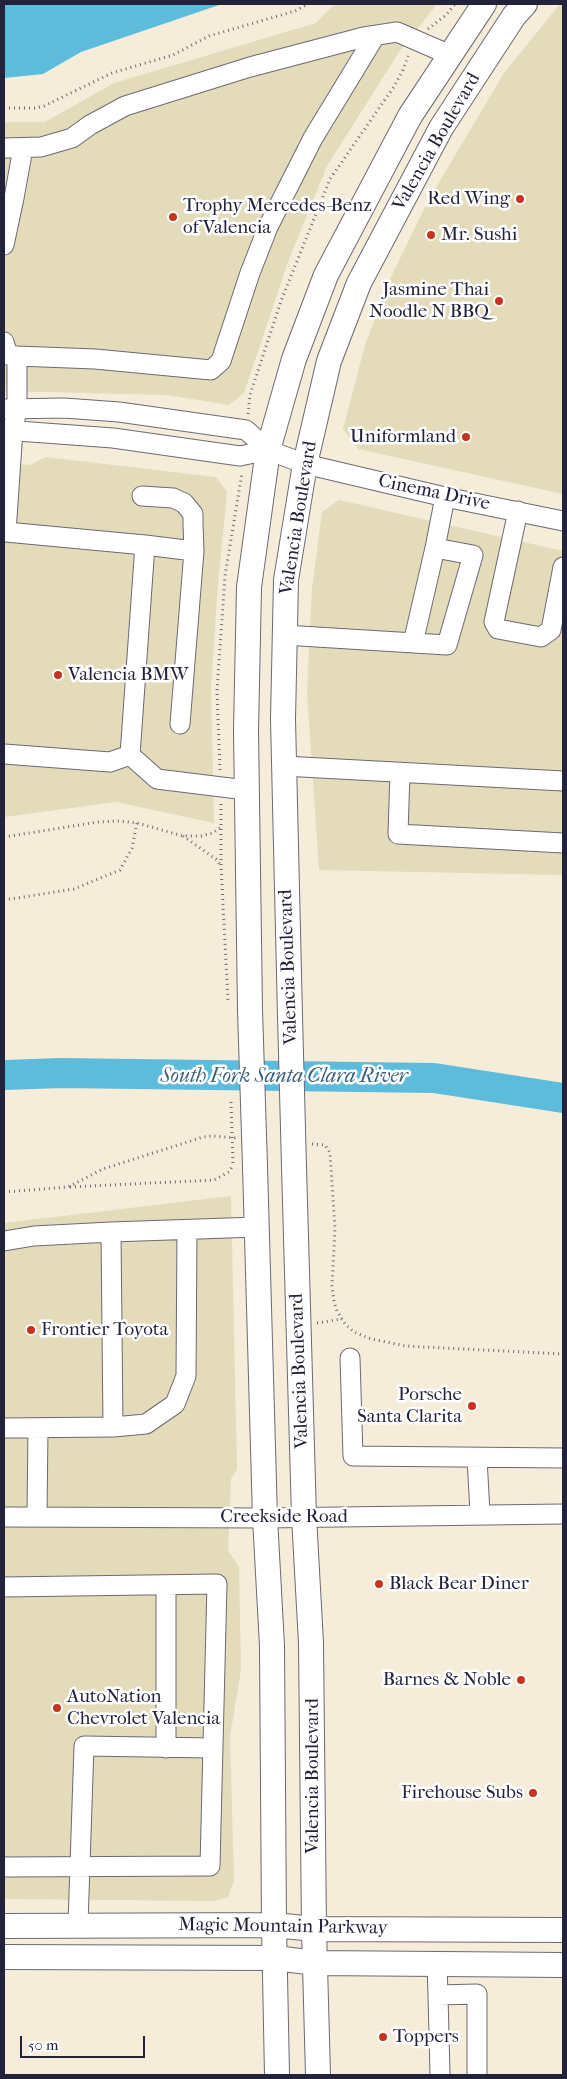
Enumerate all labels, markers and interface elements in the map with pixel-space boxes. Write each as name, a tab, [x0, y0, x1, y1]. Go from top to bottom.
street label: Valencia Boulevard	[388, 69, 486, 215]
place label: Red Wing	[427, 188, 510, 210]
marker: Red Wing	[514, 193, 526, 205]
place label: Trophy Mercedes-Benz of Valencia	[183, 195, 372, 239]
marker: Trophy Mercedes-Benz of Valencia	[167, 211, 179, 223]
place label: Mr. Sushi	[441, 224, 517, 246]
marker: Mr. Sushi	[425, 229, 437, 241]
place label: Jasmine Thai Noodle N BBQ	[369, 279, 489, 323]
marker: Jasmine Thai Noodle N BBQ	[493, 295, 505, 307]
place label: Uniformland	[350, 426, 456, 448]
marker: Uniformland	[460, 431, 472, 443]
street label: Valencia Boulevard	[276, 439, 322, 597]
street label: Cinema Drive	[376, 470, 492, 516]
place label: Valencia BMW	[68, 664, 189, 686]
marker: Valencia BMW	[52, 669, 64, 681]
street label: Valencia Boulevard	[275, 889, 303, 1045]
water label: South Fork Santa Clara River	[160, 1065, 408, 1089]
street label: Valencia Boulevard	[286, 1293, 314, 1449]
place label: Frontier Toyota	[41, 1319, 168, 1341]
marker: Frontier Toyota	[25, 1324, 37, 1336]
place label: Porsche Santa Clarita	[357, 1384, 462, 1428]
marker: Porsche Santa Clarita	[466, 1400, 478, 1412]
street label: Creekside Road	[220, 1506, 348, 1528]
place label: Black Bear Diner	[389, 1573, 529, 1595]
marker: Black Bear Diner	[373, 1578, 385, 1590]
place label: Barnes & Noble	[383, 1669, 511, 1691]
marker: Barnes & Noble	[515, 1674, 527, 1686]
place label: AutoNation Chevrolet Valencia	[67, 1686, 220, 1730]
street label: Valencia Boulevard	[302, 1698, 324, 1854]
marker: AutoNation Chevrolet Valencia	[51, 1702, 63, 1714]
place label: Firehouse Subs	[401, 1782, 523, 1804]
marker: Firehouse Subs	[527, 1787, 539, 1799]
street label: Magic Mountain Parkway	[178, 1914, 388, 1940]
scale bar	[22, 2026, 148, 2058]
place label: Toppers	[393, 2026, 459, 2048]
marker: Toppers	[377, 2031, 389, 2043]
text: 50 m	[28, 2036, 58, 2054]

